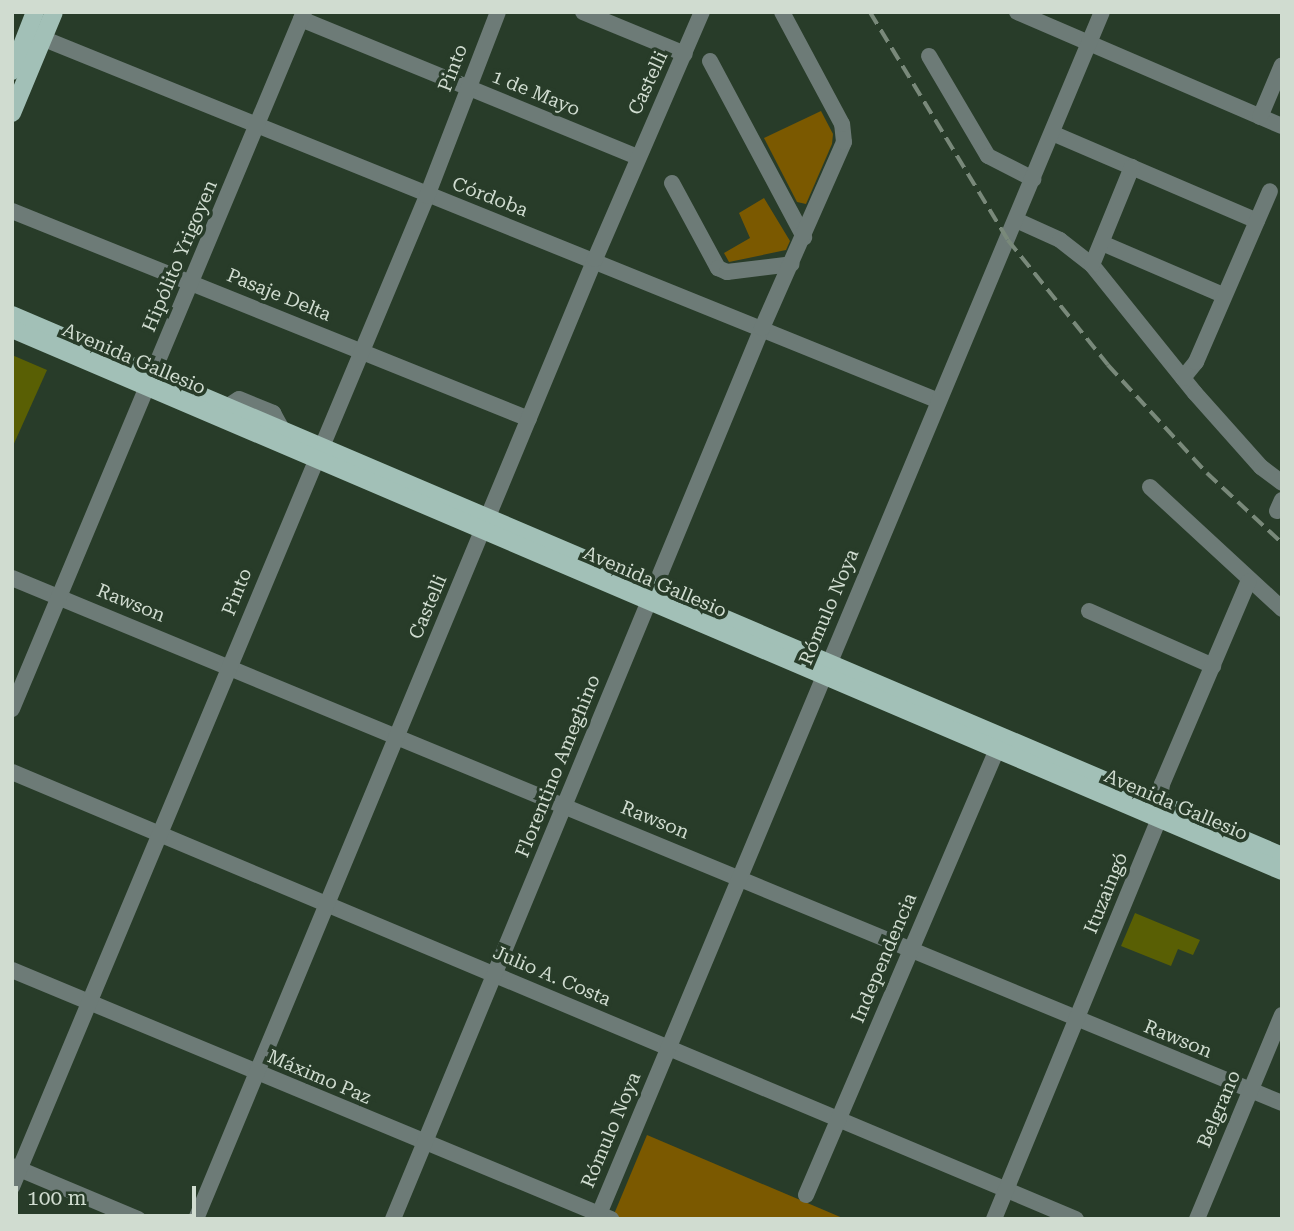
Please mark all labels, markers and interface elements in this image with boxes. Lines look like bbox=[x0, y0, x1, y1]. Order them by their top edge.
street label: Pinto bbox=[434, 41, 472, 95]
street label: Castelli bbox=[623, 47, 673, 119]
street label: 1 de Mayo bbox=[489, 65, 583, 121]
street label: Córdoba bbox=[449, 172, 531, 222]
street label: Hipólito Yrigoyen bbox=[138, 177, 222, 335]
street label: Pasaje Delta bbox=[224, 264, 334, 326]
street label: Avenida Gallesio bbox=[59, 318, 209, 400]
street label: Avenida Gallesio bbox=[580, 541, 730, 623]
street label: Rómulo Noya bbox=[794, 546, 864, 668]
street label: Pinto bbox=[217, 565, 257, 619]
street label: Castelli bbox=[404, 571, 452, 643]
street label: Rawson bbox=[94, 579, 168, 627]
street label: Florentino Ameghino bbox=[511, 671, 605, 861]
street label: Avenida Gallesio bbox=[1101, 764, 1251, 846]
street label: Rawson bbox=[618, 796, 692, 844]
street label: Ituzaingó bbox=[1079, 849, 1133, 937]
street label: Independencia bbox=[846, 890, 922, 1026]
street label: Julio A. Costa bbox=[490, 941, 614, 1011]
street label: Rawson bbox=[1141, 1015, 1215, 1063]
street label: Máximo Paz bbox=[264, 1045, 374, 1109]
street label: Belgrano bbox=[1193, 1067, 1245, 1151]
street label: Rómulo Noya bbox=[576, 1069, 646, 1191]
scale bar bbox=[18, 1172, 200, 1216]
text: 100 m bbox=[27, 1186, 87, 1210]

